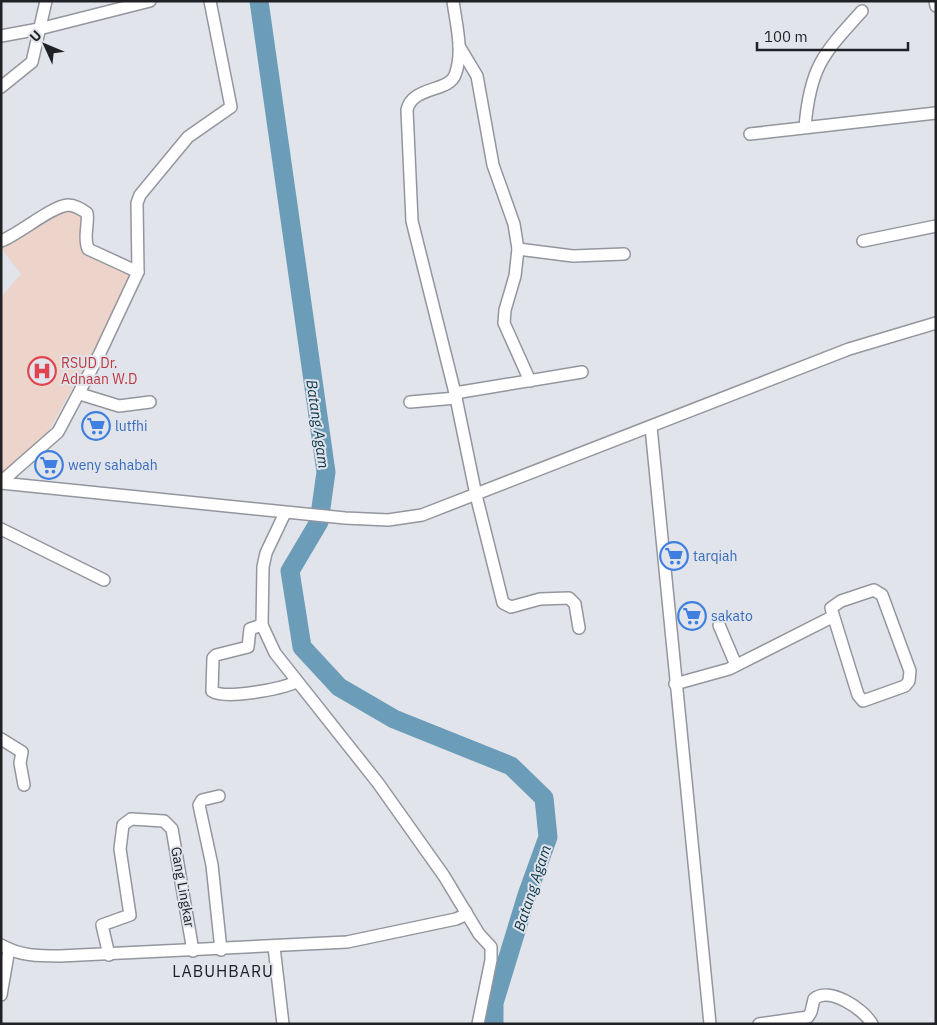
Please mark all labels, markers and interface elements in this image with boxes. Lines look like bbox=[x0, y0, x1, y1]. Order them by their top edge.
north arrow bbox=[20, 20, 70, 70]
scale bar bbox=[757, 20, 908, 52]
text: U bbox=[26, 26, 45, 46]
text: 100 m bbox=[764, 27, 808, 46]
place label: RSUD Dr. Adnaan W.D bbox=[61, 354, 138, 388]
hospital icon: RSUD Dr. Adnaan W.D bbox=[27, 356, 57, 386]
water label: Batang Agam bbox=[302, 378, 334, 470]
supermarket icon: lutfhi bbox=[81, 411, 111, 441]
place label: lutfhi bbox=[115, 417, 148, 435]
supermarket icon: weny sahabah bbox=[34, 450, 64, 480]
place label: weny sahabah bbox=[68, 456, 158, 474]
supermarket icon: tarqiah bbox=[659, 541, 689, 571]
place label: tarqiah bbox=[693, 547, 738, 565]
supermarket icon: sakato bbox=[677, 601, 707, 631]
place label: sakato bbox=[711, 607, 753, 625]
water label: Batang Agam bbox=[509, 842, 555, 934]
street label: Gang Lingkar bbox=[167, 845, 199, 929]
district label: LABUHBARU bbox=[172, 961, 274, 981]

